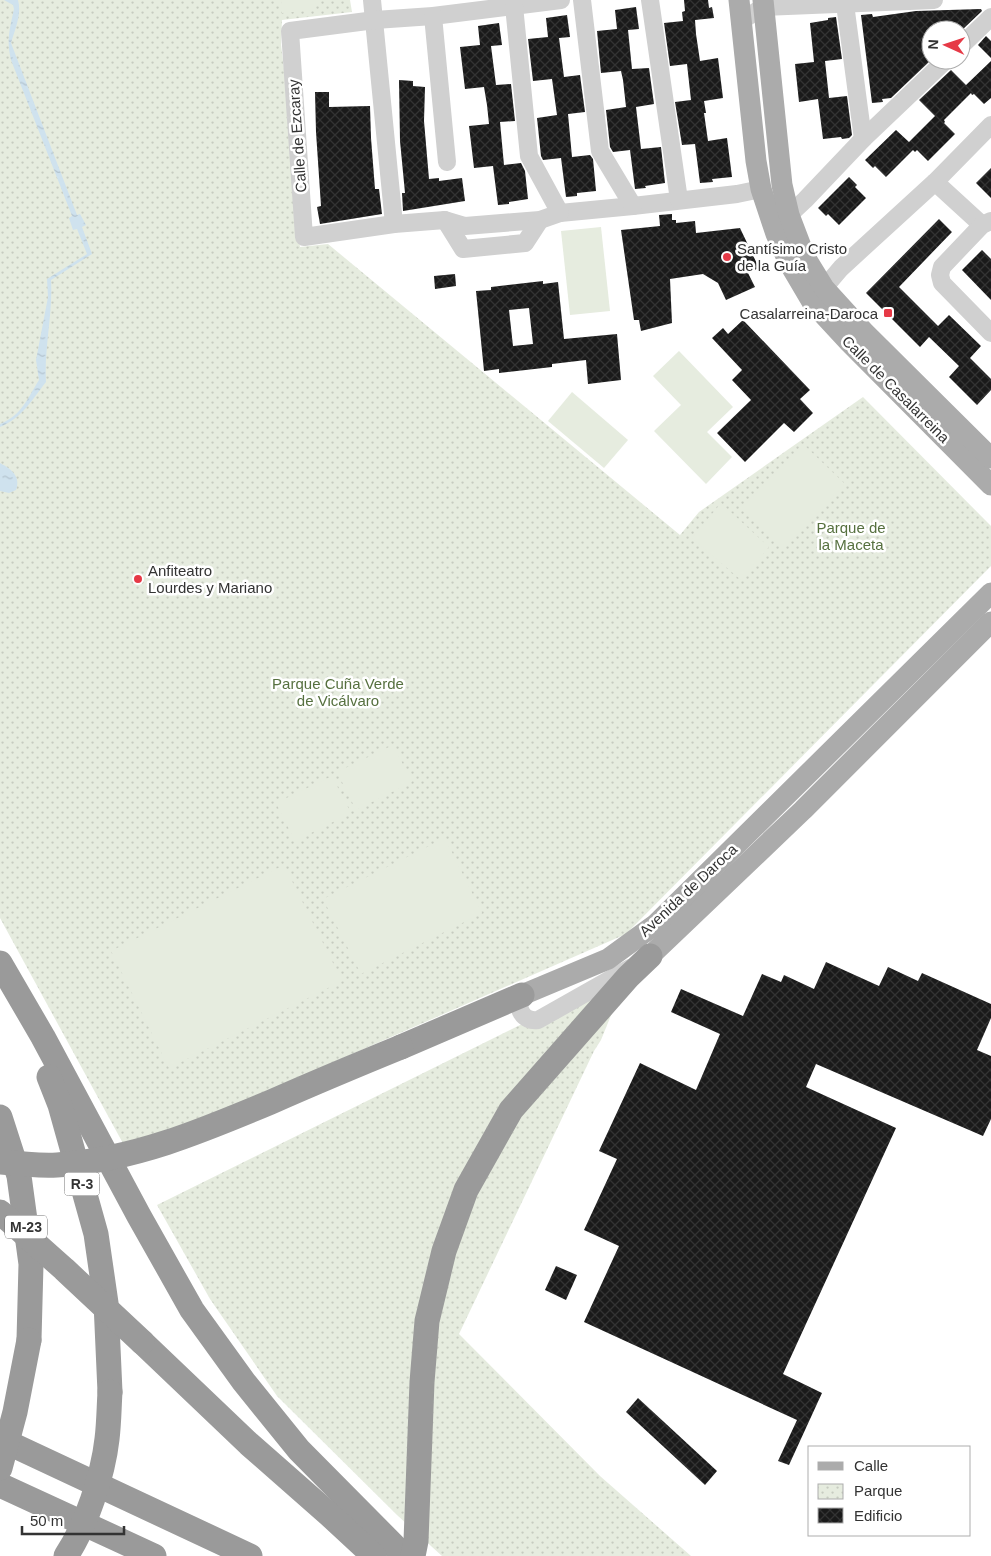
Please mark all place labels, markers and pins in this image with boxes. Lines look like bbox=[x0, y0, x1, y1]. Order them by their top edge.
place label: Santísimo Cristo de la Guía bbox=[737, 240, 847, 274]
marker: Santísimo Cristo de la Guía bbox=[721, 251, 733, 263]
place label: Casalarreina-Daroca bbox=[740, 305, 879, 322]
marker: Casalarreina-Daroca bbox=[882, 307, 894, 319]
place label: Anfiteatro Lourdes y Mariano bbox=[148, 562, 272, 596]
marker: Anfiteatro Lourdes y Mariano bbox=[132, 573, 144, 585]

